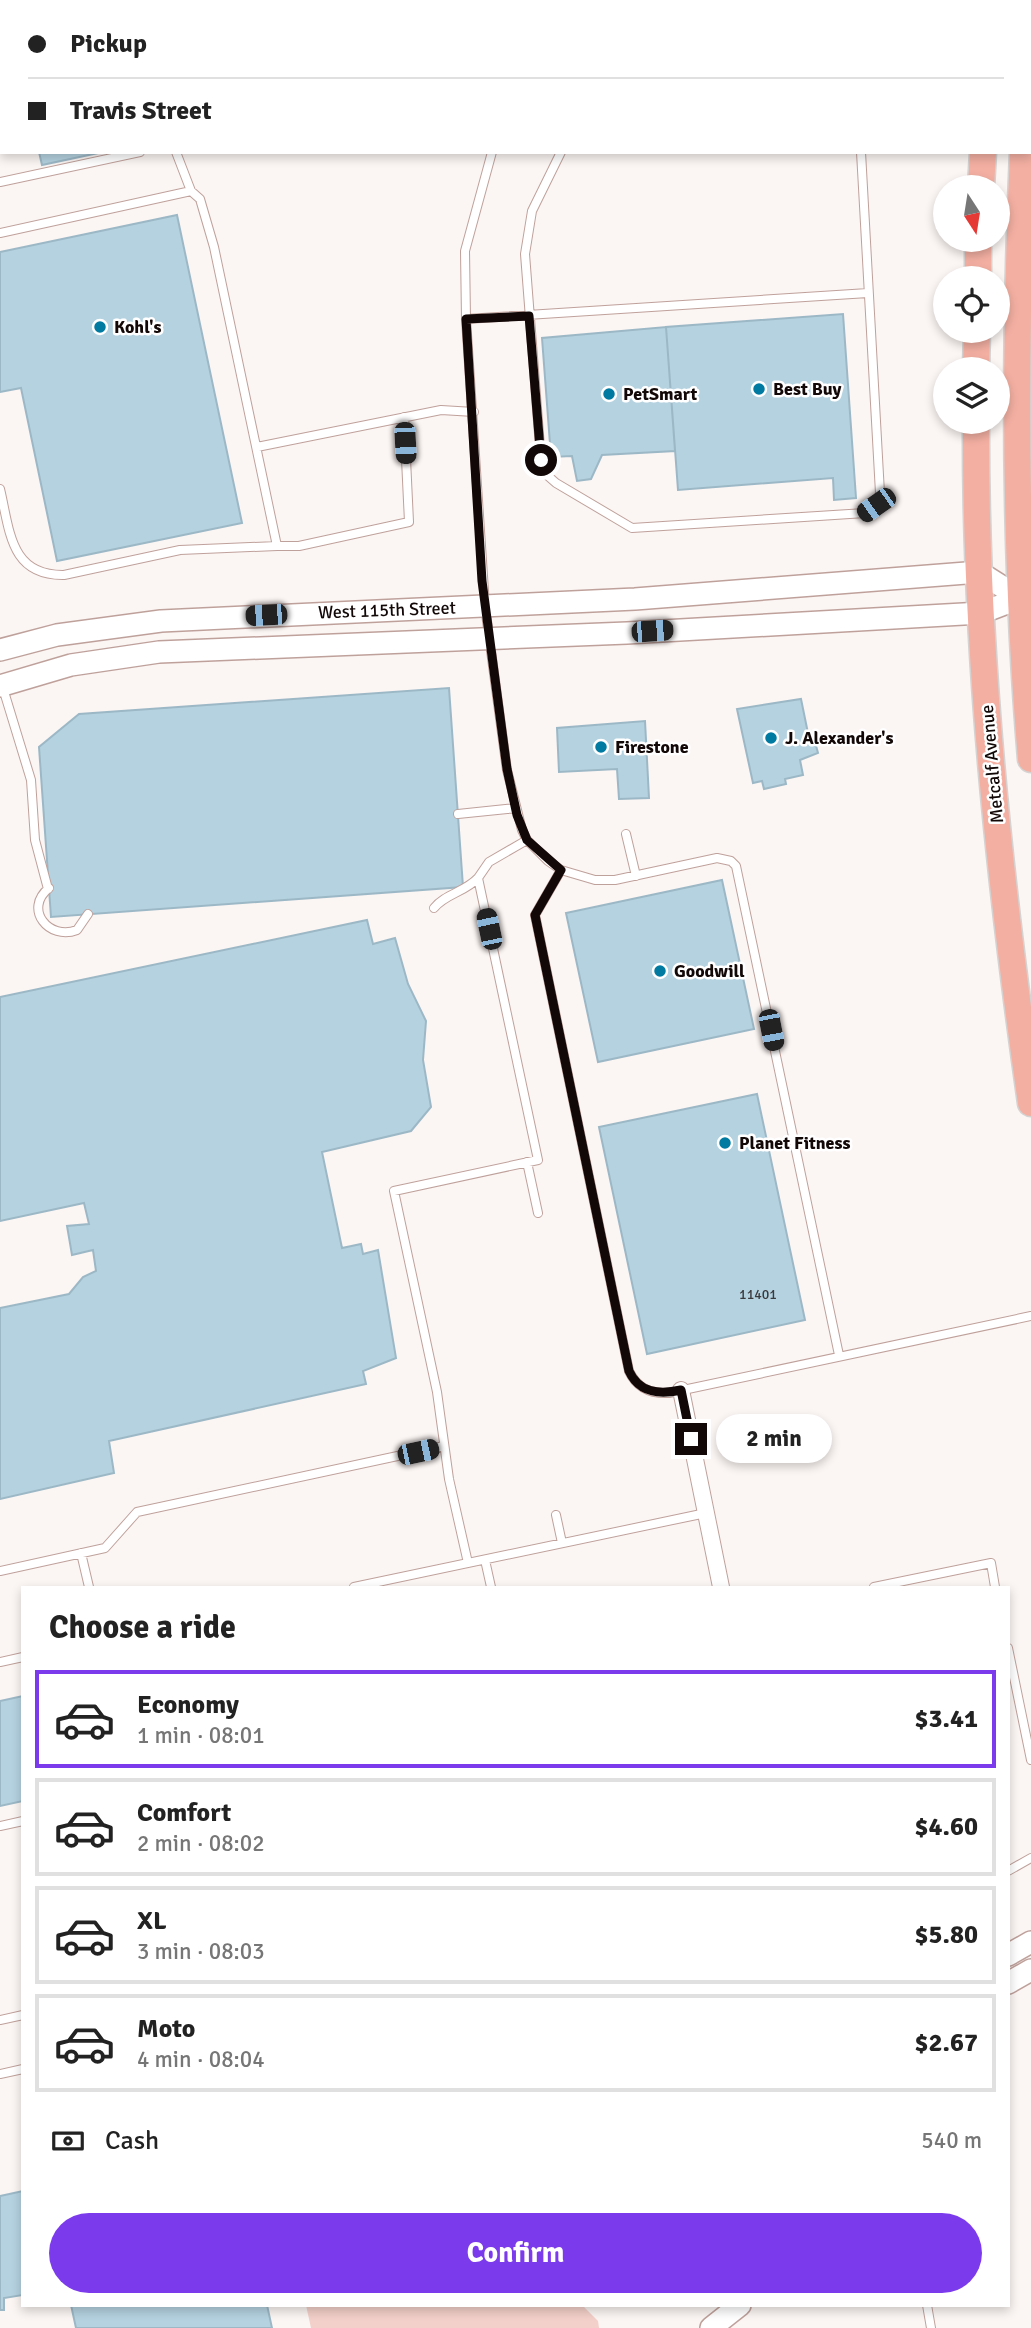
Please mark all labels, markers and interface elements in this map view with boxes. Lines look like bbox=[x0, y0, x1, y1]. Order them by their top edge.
text: Pickup bbox=[70, 28, 147, 60]
text: Travis Street bbox=[70, 95, 212, 127]
north arrow bbox=[933, 175, 1010, 252]
map controls bbox=[933, 175, 1010, 434]
button: locate bbox=[933, 266, 1010, 343]
place label: Kohl's bbox=[114, 316, 161, 338]
marker: Kohl's bbox=[92, 319, 108, 335]
button: layers bbox=[933, 357, 1010, 434]
place label: Best Buy bbox=[773, 378, 842, 400]
marker: Best Buy bbox=[751, 381, 767, 397]
place label: PetSmart bbox=[623, 383, 698, 405]
marker: PetSmart bbox=[601, 386, 617, 402]
car bbox=[394, 421, 417, 465]
route start bbox=[525, 444, 557, 476]
car bbox=[853, 484, 900, 526]
street label: West 115th Street bbox=[318, 597, 456, 623]
car bbox=[245, 603, 288, 627]
car bbox=[631, 619, 674, 643]
street label: Metcalf Avenue bbox=[976, 704, 1008, 824]
place label: J. Alexander's bbox=[785, 727, 893, 749]
marker: J. Alexander's bbox=[763, 730, 779, 746]
place label: Firestone bbox=[615, 736, 689, 758]
marker: Firestone bbox=[593, 739, 609, 755]
car bbox=[475, 906, 504, 952]
place label: Goodwill bbox=[674, 960, 745, 982]
marker: Goodwill bbox=[652, 963, 668, 979]
car bbox=[757, 1007, 786, 1053]
place label: Planet Fitness bbox=[739, 1132, 850, 1154]
marker: Planet Fitness bbox=[717, 1135, 733, 1151]
house number: 11401 bbox=[739, 1286, 777, 1303]
callout: 2 min bbox=[716, 1414, 831, 1464]
route end bbox=[675, 1423, 707, 1455]
text: 2 min bbox=[746, 1424, 802, 1453]
car bbox=[396, 1437, 441, 1467]
text: Choose a ride bbox=[49, 1608, 236, 1647]
icon: car bbox=[53, 1688, 116, 1751]
text: Economy bbox=[137, 1689, 239, 1721]
text: $3.41 bbox=[914, 1703, 978, 1735]
text: 1 min · 08:01 bbox=[137, 1721, 265, 1750]
icon: car bbox=[53, 1796, 116, 1859]
text: Comfort bbox=[137, 1797, 231, 1829]
text: $4.60 bbox=[914, 1811, 978, 1843]
text: 2 min · 08:02 bbox=[137, 1829, 265, 1858]
icon: car bbox=[53, 1904, 116, 1967]
text: XL bbox=[137, 1905, 167, 1937]
text: $5.80 bbox=[914, 1919, 978, 1951]
text: 3 min · 08:03 bbox=[137, 1937, 265, 1966]
icon: car bbox=[53, 2012, 116, 2075]
text: Moto bbox=[137, 2013, 195, 2045]
text: $2.67 bbox=[914, 2027, 978, 2059]
text: 4 min · 08:04 bbox=[137, 2045, 265, 2074]
icon: cash bbox=[49, 2122, 87, 2160]
text: Cash bbox=[105, 2125, 159, 2157]
text: 540 m bbox=[921, 2126, 982, 2155]
button: Confirm bbox=[49, 2213, 982, 2293]

